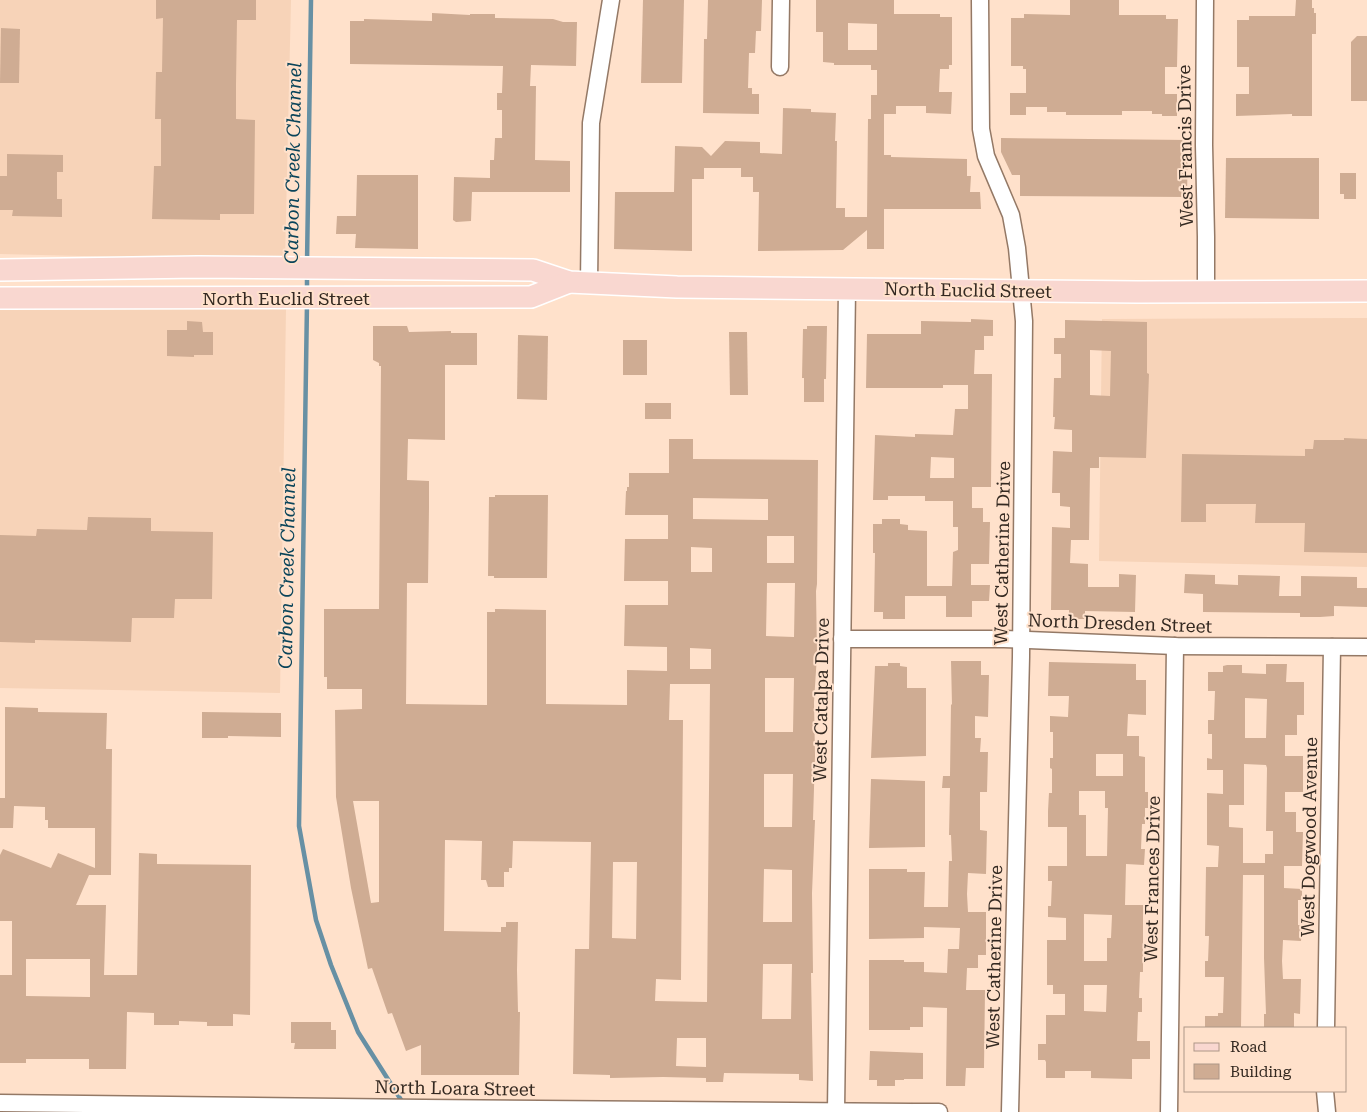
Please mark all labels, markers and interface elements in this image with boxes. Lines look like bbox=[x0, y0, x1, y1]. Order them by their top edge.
water label: Carbon Creek Channel bbox=[280, 62, 306, 264]
street label: West Francis Drive bbox=[1173, 65, 1197, 227]
street label: North Euclid Street bbox=[884, 278, 1052, 302]
street label: North Euclid Street bbox=[202, 288, 370, 309]
street label: West Catherine Drive bbox=[990, 461, 1014, 645]
water label: Carbon Creek Channel bbox=[274, 467, 300, 669]
street label: North Dresden Street bbox=[1027, 609, 1213, 637]
street label: West Catalpa Drive bbox=[809, 617, 833, 782]
street label: West Dogwood Avenue bbox=[1297, 737, 1321, 937]
street label: West Frances Drive bbox=[1140, 795, 1164, 962]
street label: West Catherine Drive bbox=[982, 865, 1006, 1049]
legend bbox=[1184, 1027, 1347, 1092]
text: Road bbox=[1230, 1038, 1267, 1056]
text: Building bbox=[1230, 1063, 1292, 1081]
street label: North Loara Street bbox=[374, 1076, 536, 1100]

